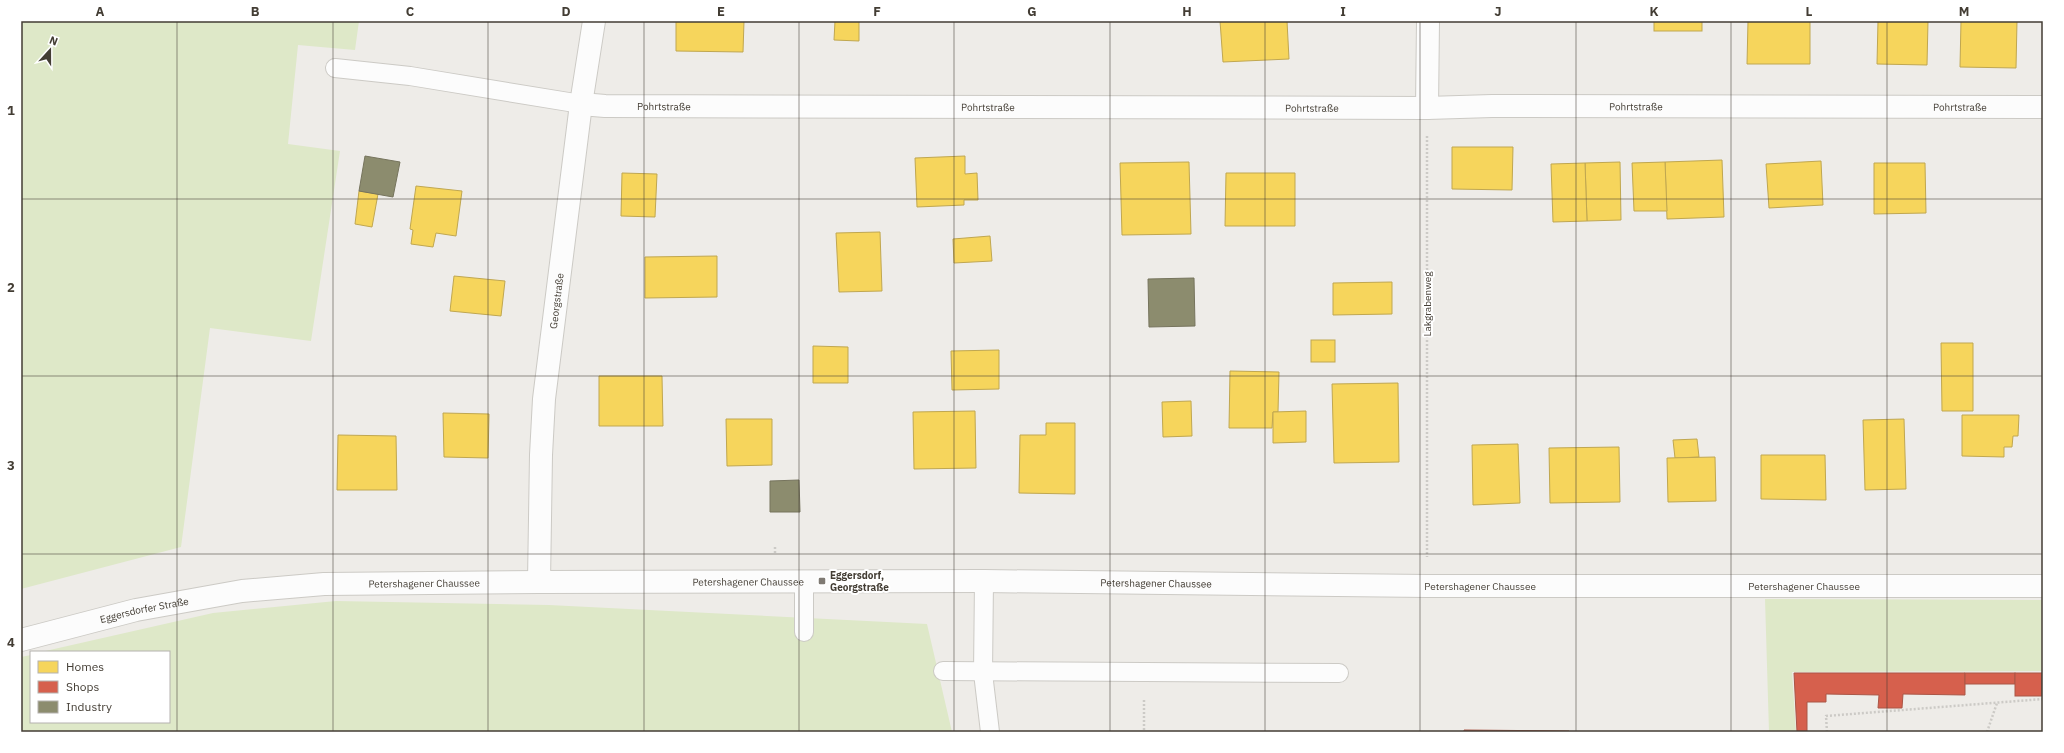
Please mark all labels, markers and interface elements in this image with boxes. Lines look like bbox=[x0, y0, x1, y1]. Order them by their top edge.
text: A bbox=[96, 3, 105, 20]
text: B bbox=[251, 3, 260, 20]
text: C bbox=[406, 3, 415, 20]
text: D bbox=[561, 3, 571, 20]
text: E bbox=[717, 3, 725, 20]
text: F bbox=[873, 3, 881, 20]
text: G bbox=[1027, 3, 1037, 20]
text: H bbox=[1182, 3, 1192, 20]
text: I bbox=[1340, 3, 1346, 20]
text: J bbox=[1494, 3, 1502, 20]
text: K bbox=[1649, 3, 1659, 20]
text: L bbox=[1806, 3, 1813, 20]
text: M bbox=[1959, 3, 1969, 20]
north arrow bbox=[30, 30, 70, 70]
text: N bbox=[47, 33, 60, 49]
street label: Pohrtstraße bbox=[637, 100, 691, 113]
street label: Pohrtstraße bbox=[1609, 100, 1663, 113]
street label: Pohrtstraße bbox=[961, 101, 1015, 114]
street label: Pohrtstraße bbox=[1933, 101, 1987, 114]
text: 1 bbox=[7, 102, 15, 119]
street label: Pohrtstraße bbox=[1285, 102, 1339, 115]
street label: Lakgrabenweg bbox=[1421, 271, 1434, 337]
street label: Georgstraße bbox=[547, 272, 567, 330]
text: 2 bbox=[7, 279, 15, 296]
text: 3 bbox=[7, 457, 15, 474]
place label: Eggersdorf, Georgstraße bbox=[830, 569, 889, 594]
street label: Petershagener Chaussee bbox=[692, 575, 804, 589]
marker: Eggersdorf, Georgstraße bbox=[817, 576, 827, 586]
street label: Petershagener Chaussee bbox=[1100, 576, 1212, 591]
street label: Petershagener Chaussee bbox=[368, 577, 480, 591]
street label: Petershagener Chaussee bbox=[1424, 580, 1536, 593]
street label: Petershagener Chaussee bbox=[1748, 580, 1860, 593]
street label: Eggersdorfer Straße bbox=[99, 595, 190, 626]
text: 4 bbox=[7, 634, 15, 651]
legend bbox=[30, 651, 170, 723]
text: Homes bbox=[66, 659, 104, 674]
text: Shops bbox=[66, 679, 99, 694]
text: Industry bbox=[66, 699, 112, 714]

